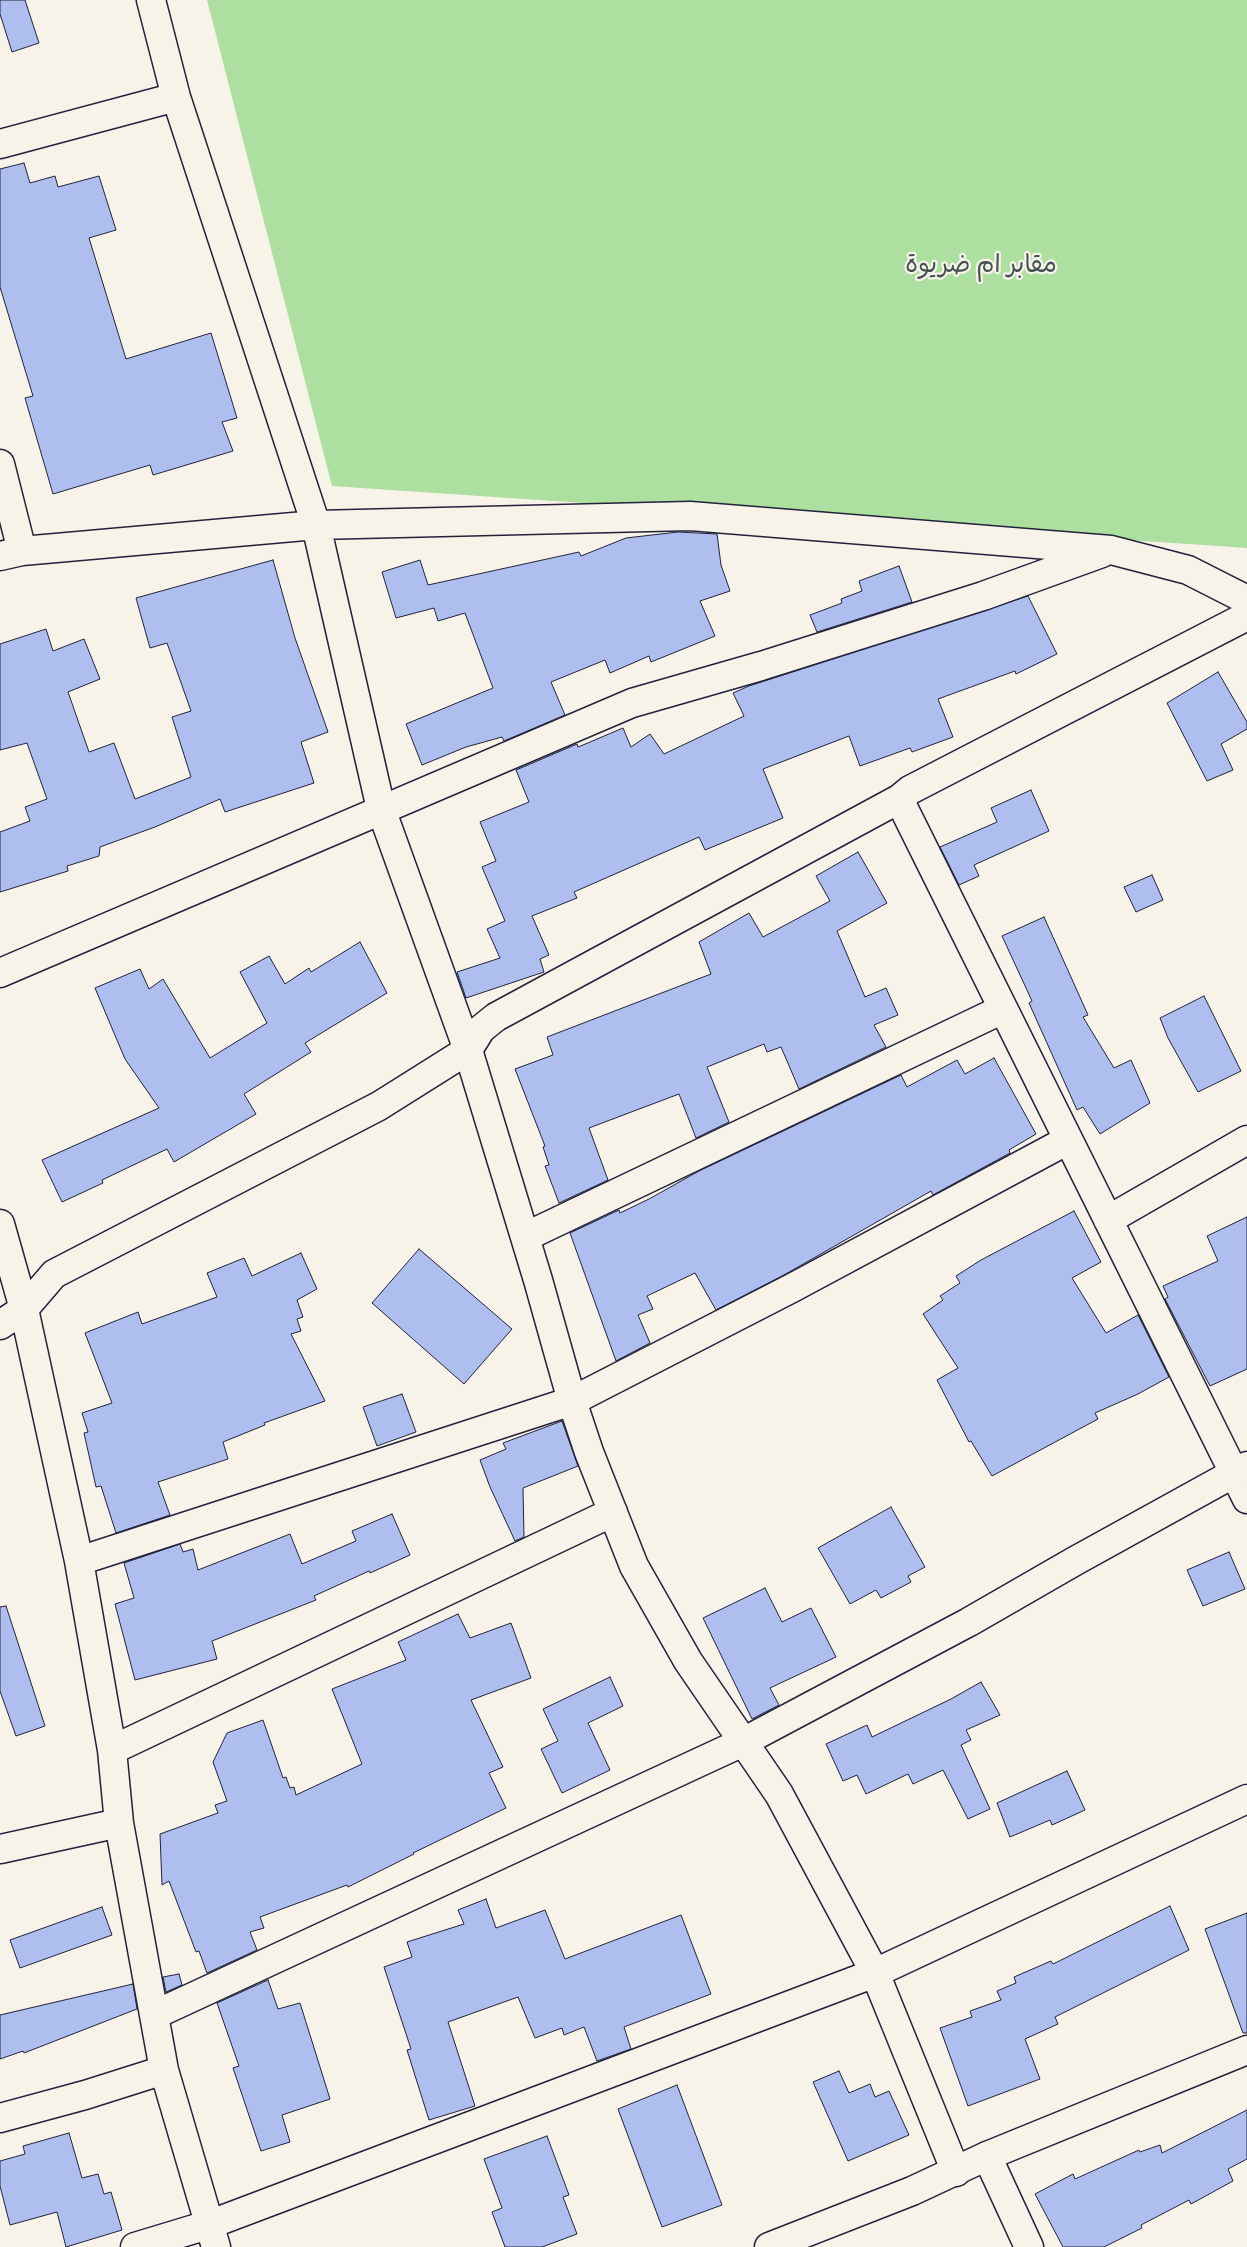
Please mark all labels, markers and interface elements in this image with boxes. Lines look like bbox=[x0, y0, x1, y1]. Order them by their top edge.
park label: مقابر ام ضريوة bbox=[905, 250, 1057, 280]

